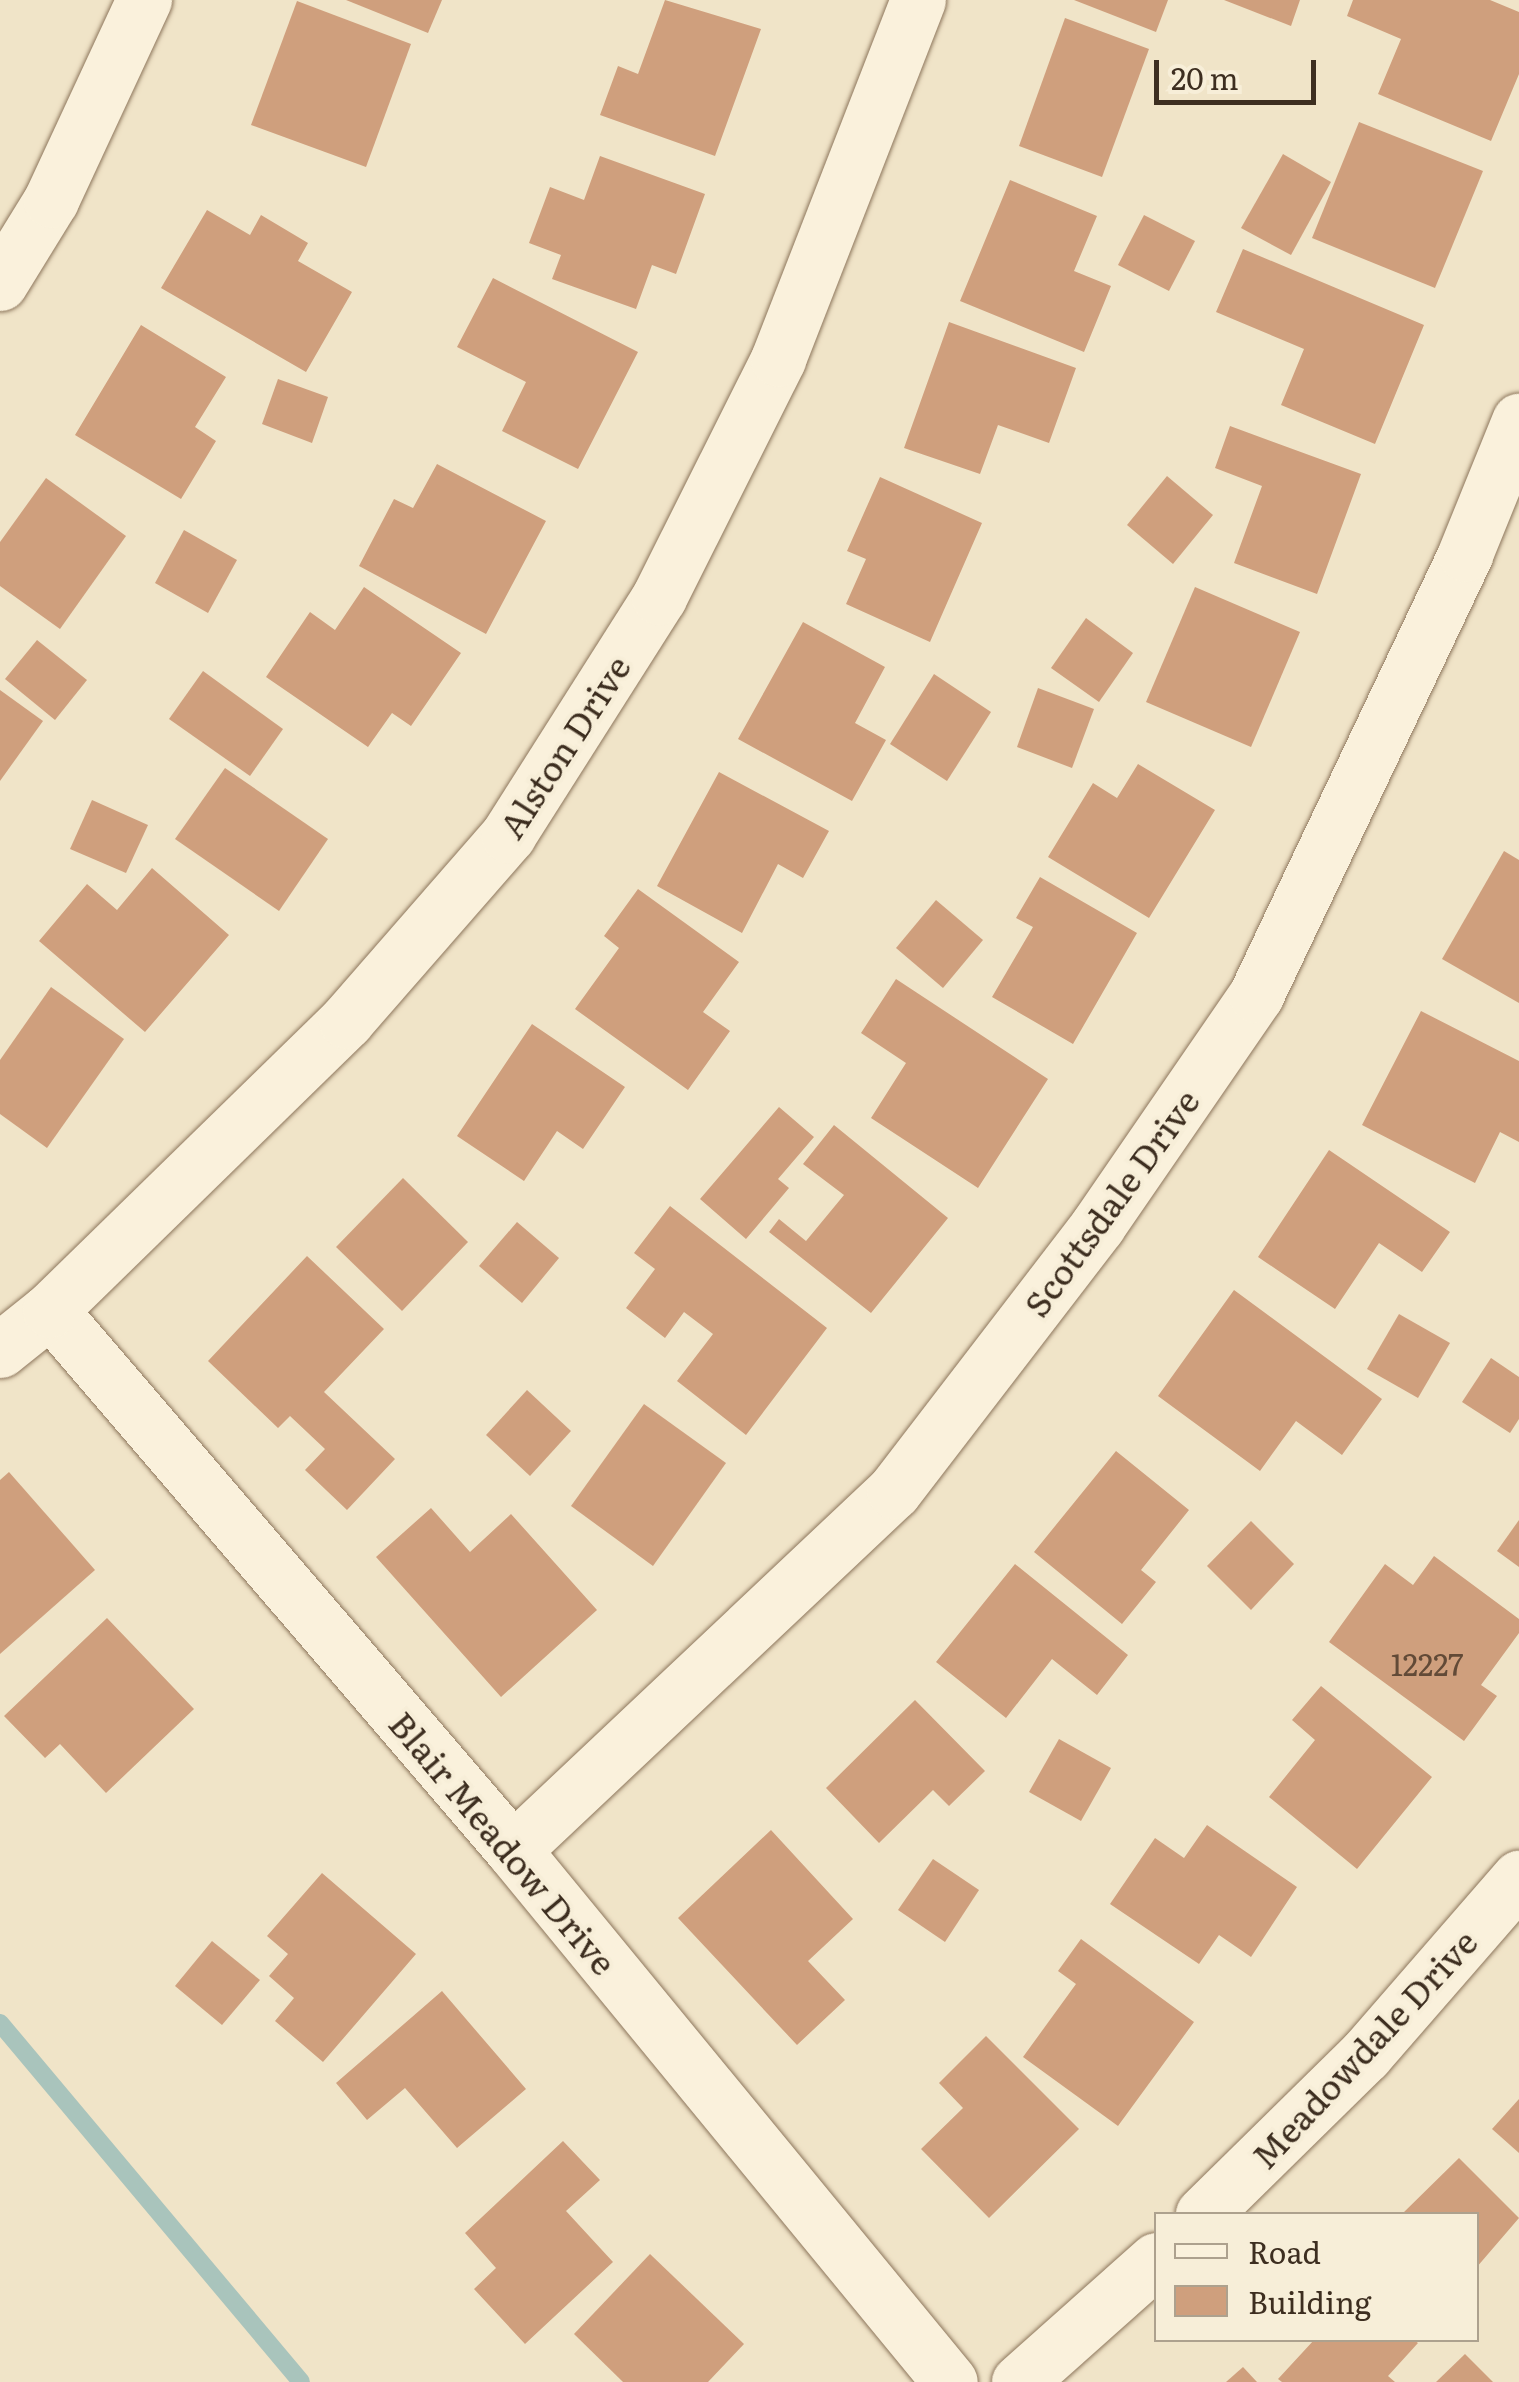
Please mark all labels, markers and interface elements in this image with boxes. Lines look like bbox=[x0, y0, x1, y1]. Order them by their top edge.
scale bar bbox=[1159, 40, 1322, 102]
text: 20 m bbox=[1171, 55, 1239, 99]
street label: Alston Drive bbox=[488, 647, 638, 845]
street label: Scottsdale Drive bbox=[1014, 1080, 1206, 1324]
house number: 12227 bbox=[1391, 1645, 1463, 1681]
street label: Blair Meadow Drive bbox=[382, 1702, 626, 1982]
street label: Meadowdale Drive bbox=[1242, 1920, 1484, 2176]
legend bbox=[1154, 2212, 1479, 2342]
text: Road bbox=[1248, 2229, 1321, 2273]
text: Building bbox=[1248, 2279, 1372, 2323]

